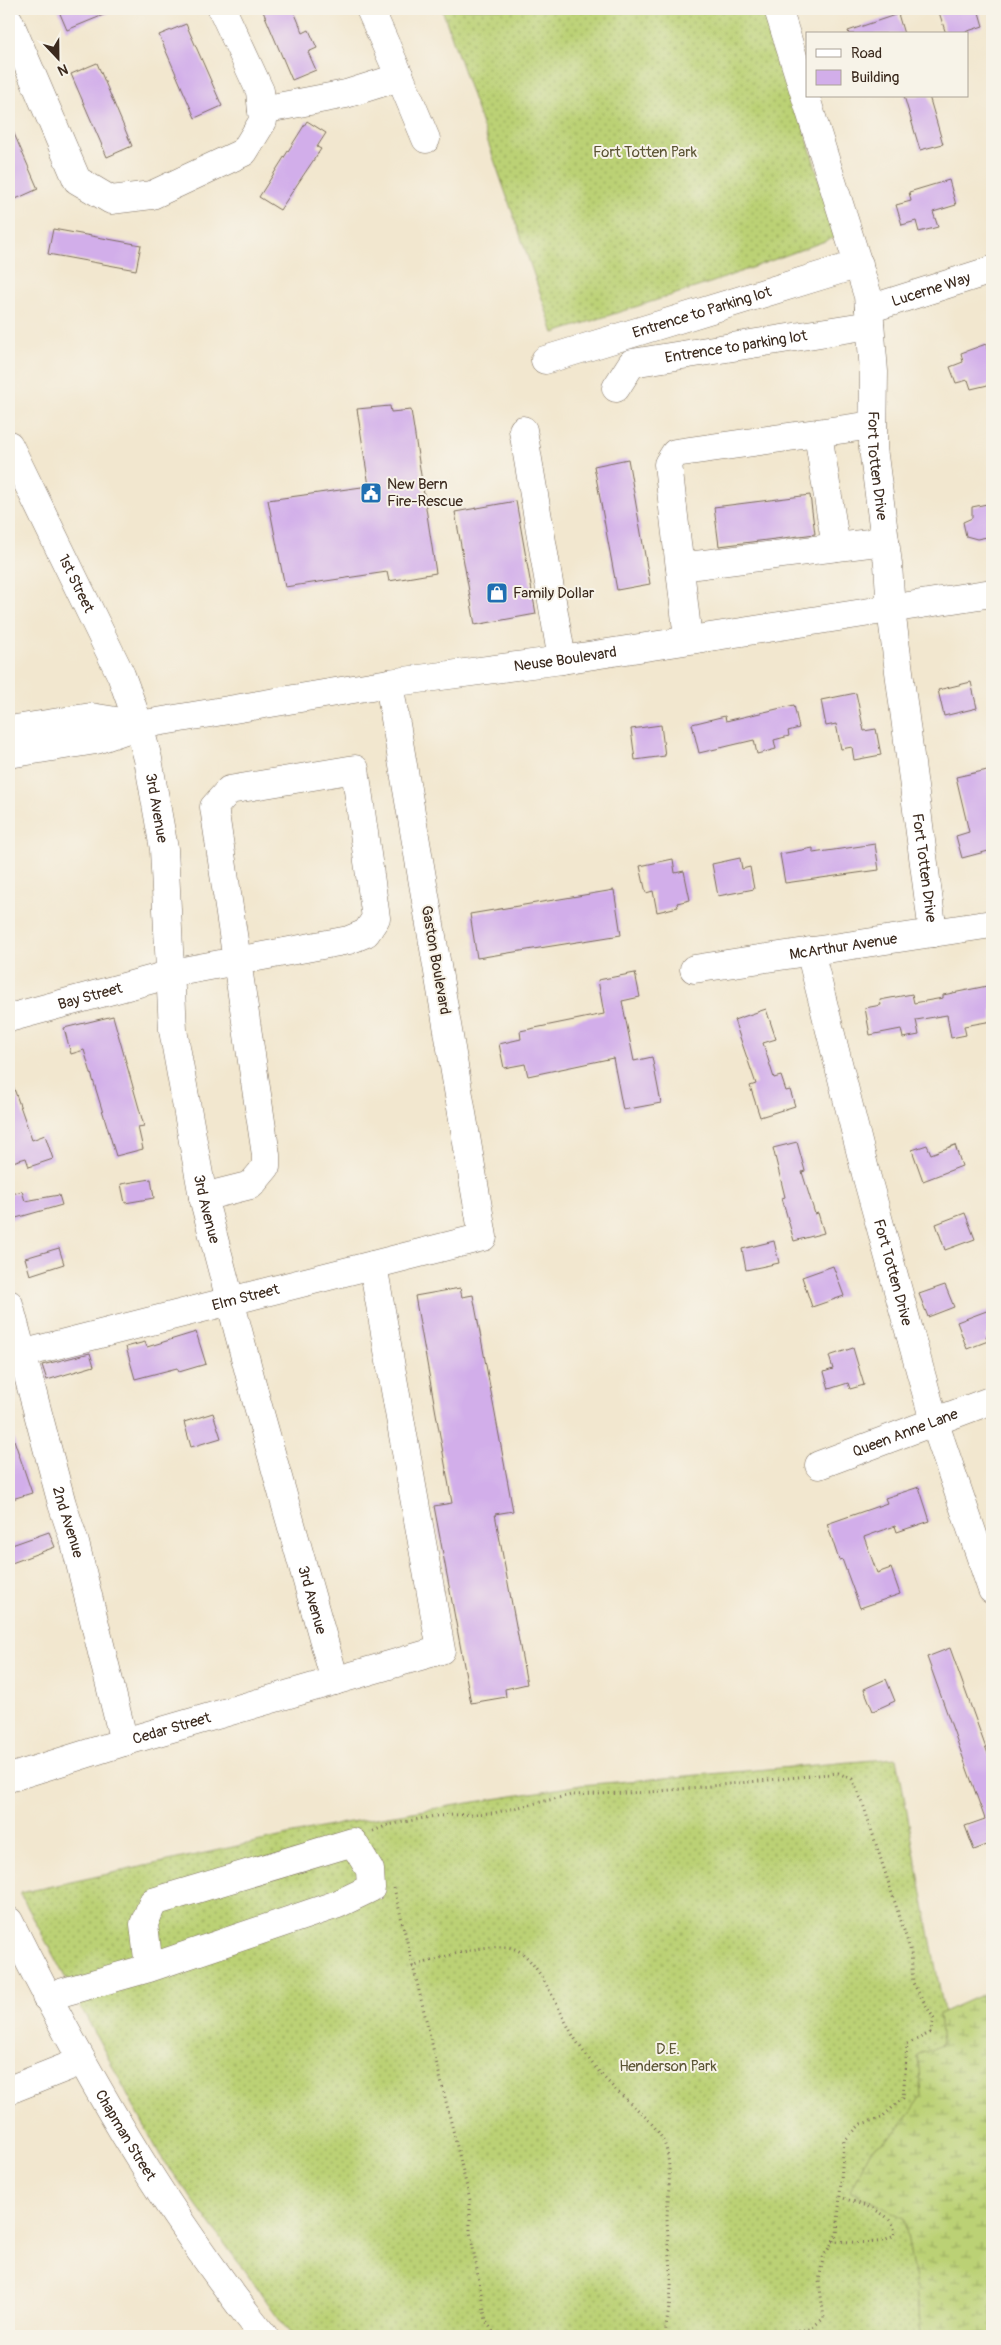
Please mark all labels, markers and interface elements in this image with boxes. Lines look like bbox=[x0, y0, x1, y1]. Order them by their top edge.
north arrow bbox=[32, 32, 82, 82]
legend bbox=[806, 32, 968, 98]
text: Road bbox=[851, 44, 882, 63]
text: N bbox=[55, 60, 70, 79]
text: Building bbox=[851, 68, 899, 87]
park label: Fort Totten Park bbox=[593, 143, 698, 162]
street label: Lucerne Way bbox=[889, 268, 974, 311]
street label: Entrence to Parking lot bbox=[630, 282, 775, 343]
street label: Entrence to parking lot bbox=[664, 326, 810, 368]
street label: Fort Totten Drive bbox=[863, 411, 891, 522]
place label: New Bern Fire-Rescue bbox=[387, 475, 463, 511]
public building icon: New Bern Fire-Rescue bbox=[359, 481, 383, 505]
street label: 1st Street bbox=[54, 551, 99, 617]
shop icon: Family Dollar bbox=[485, 581, 509, 605]
place label: Family Dollar bbox=[513, 584, 595, 603]
street label: Neuse Boulevard bbox=[513, 643, 618, 676]
street label: 3rd Avenue bbox=[141, 772, 172, 845]
street label: Fort Totten Drive bbox=[908, 812, 941, 924]
street label: Gaston Boulevard bbox=[417, 904, 454, 1016]
street label: McArthur Avenue bbox=[788, 929, 899, 964]
street label: Bay Street bbox=[56, 979, 125, 1014]
street label: 3rd Avenue bbox=[189, 1173, 224, 1246]
street label: Fort Totten Drive bbox=[869, 1217, 916, 1329]
street label: Elm Street bbox=[210, 1280, 282, 1315]
street label: Queen Anne Lane bbox=[850, 1404, 961, 1462]
street label: 2nd Avenue bbox=[48, 1485, 87, 1560]
street label: 3rd Avenue bbox=[293, 1564, 331, 1637]
street label: Cedar Street bbox=[130, 1708, 214, 1749]
park label: D.E. Henderson Park bbox=[619, 2040, 717, 2076]
street label: Chapman Street bbox=[91, 2087, 160, 2185]

